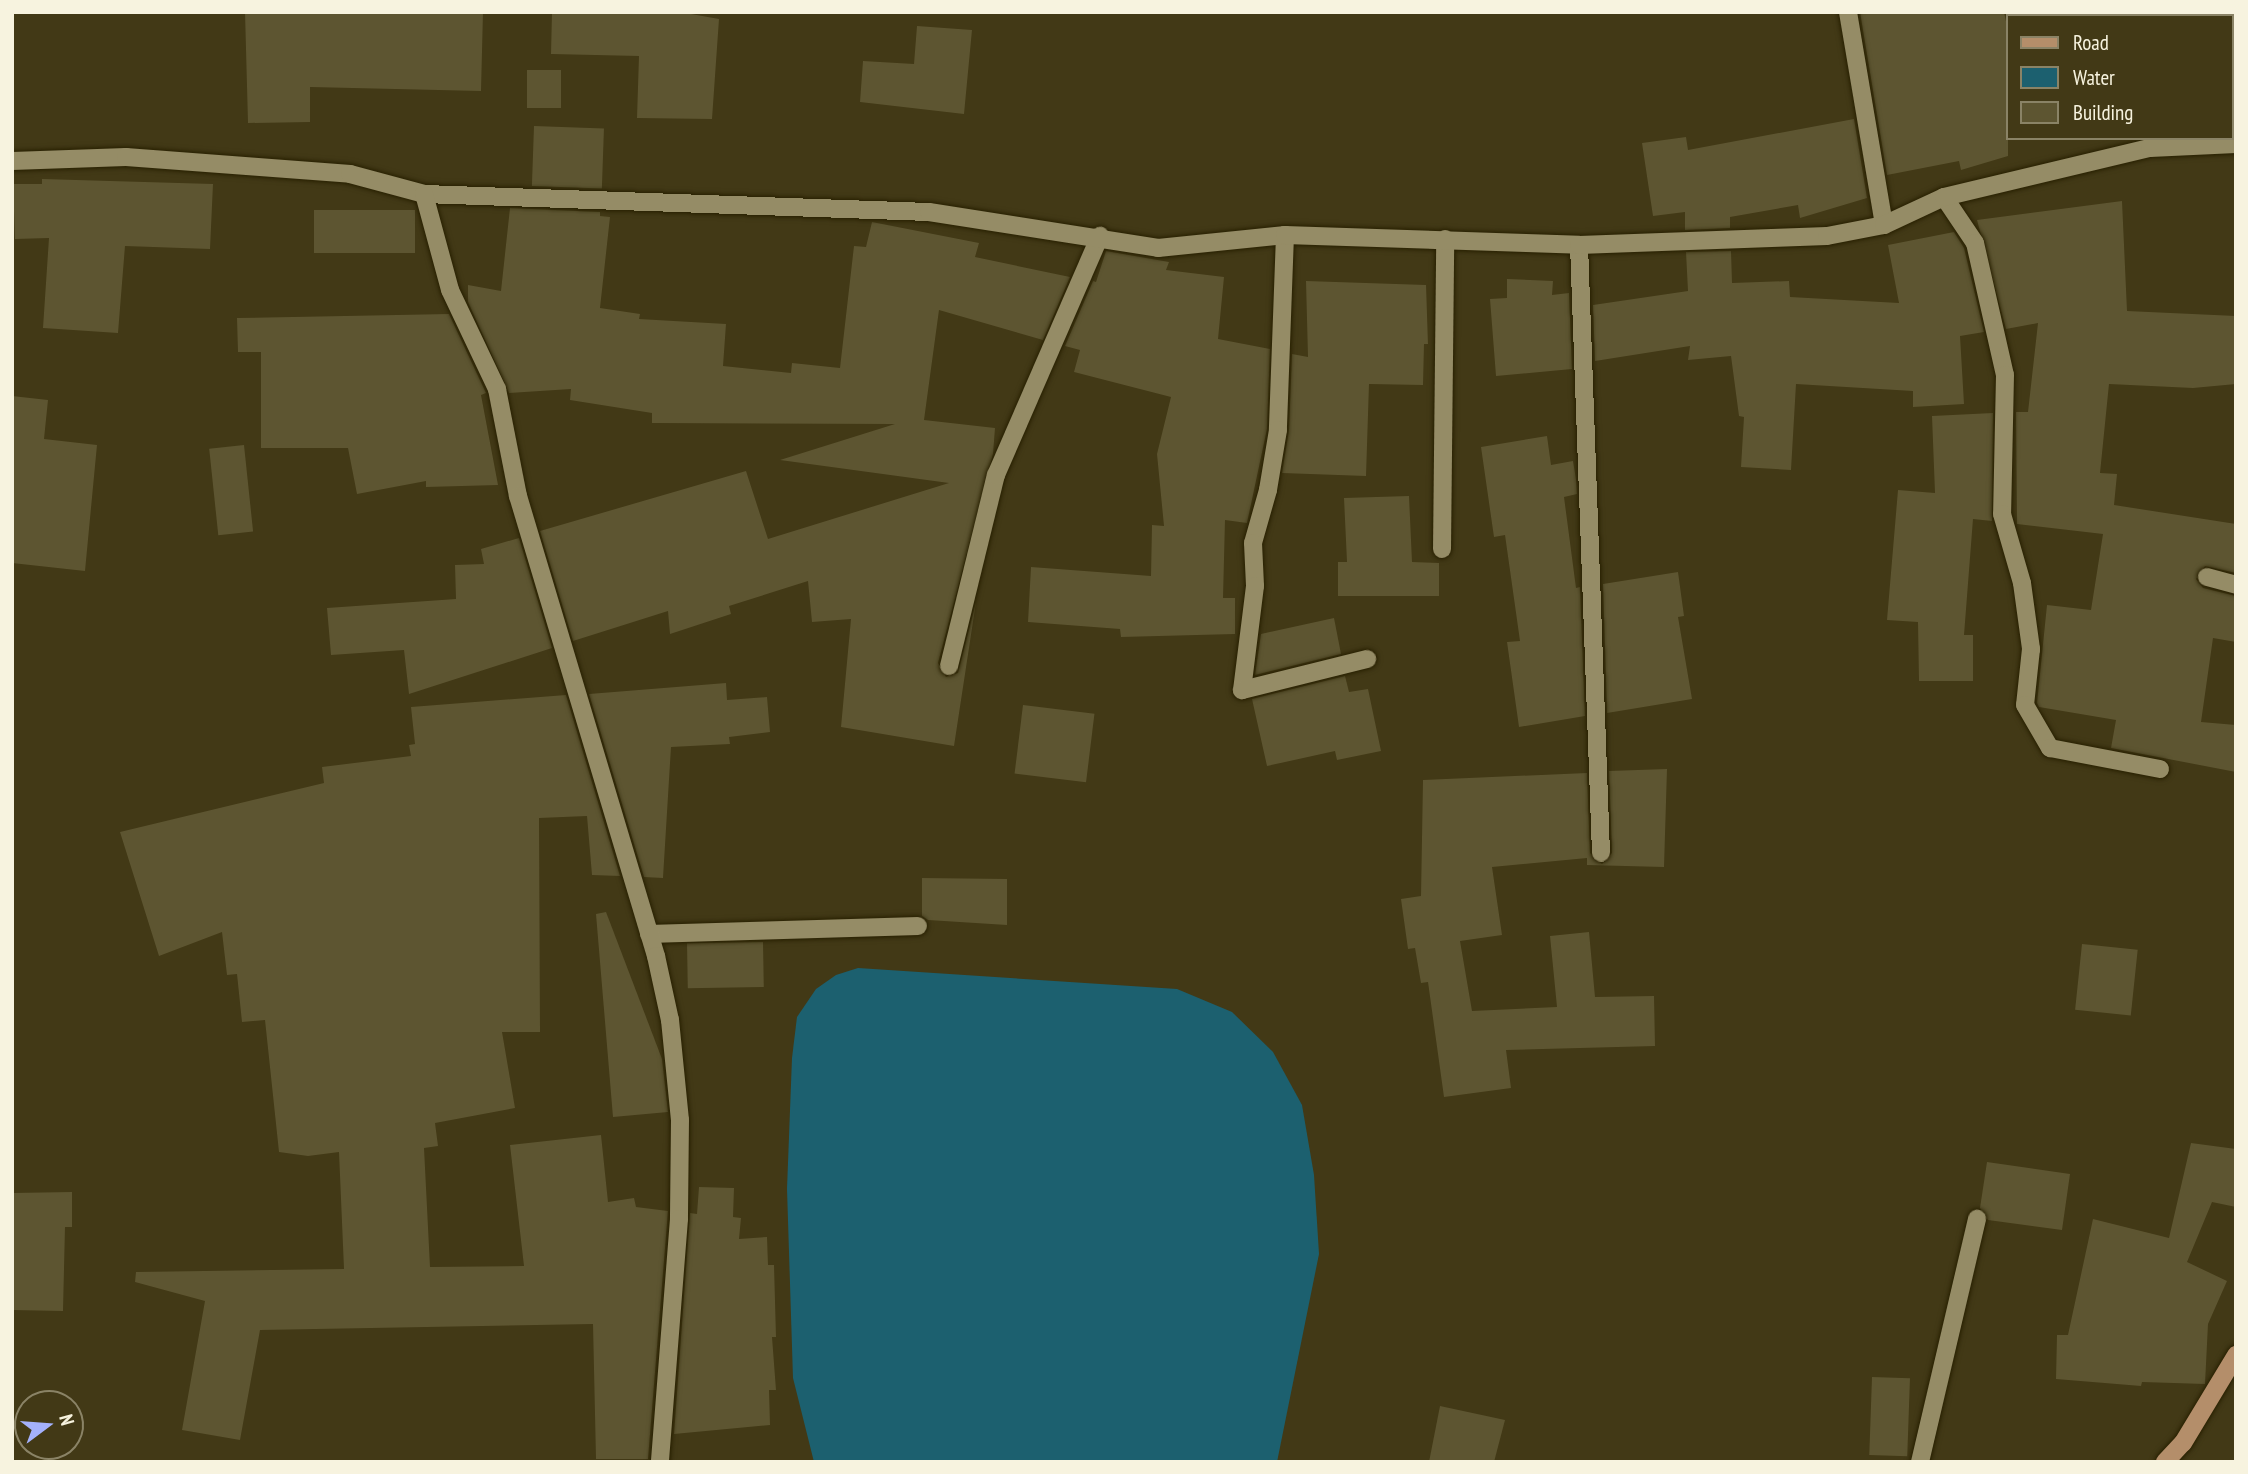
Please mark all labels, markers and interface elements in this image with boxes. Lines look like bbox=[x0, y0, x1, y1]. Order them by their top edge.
legend bbox=[2007, 14, 2234, 140]
text: Road bbox=[2073, 29, 2109, 56]
text: Water bbox=[2073, 64, 2115, 91]
text: Building bbox=[2073, 99, 2133, 126]
north arrow bbox=[14, 1390, 84, 1460]
text: N bbox=[54, 1412, 80, 1428]

